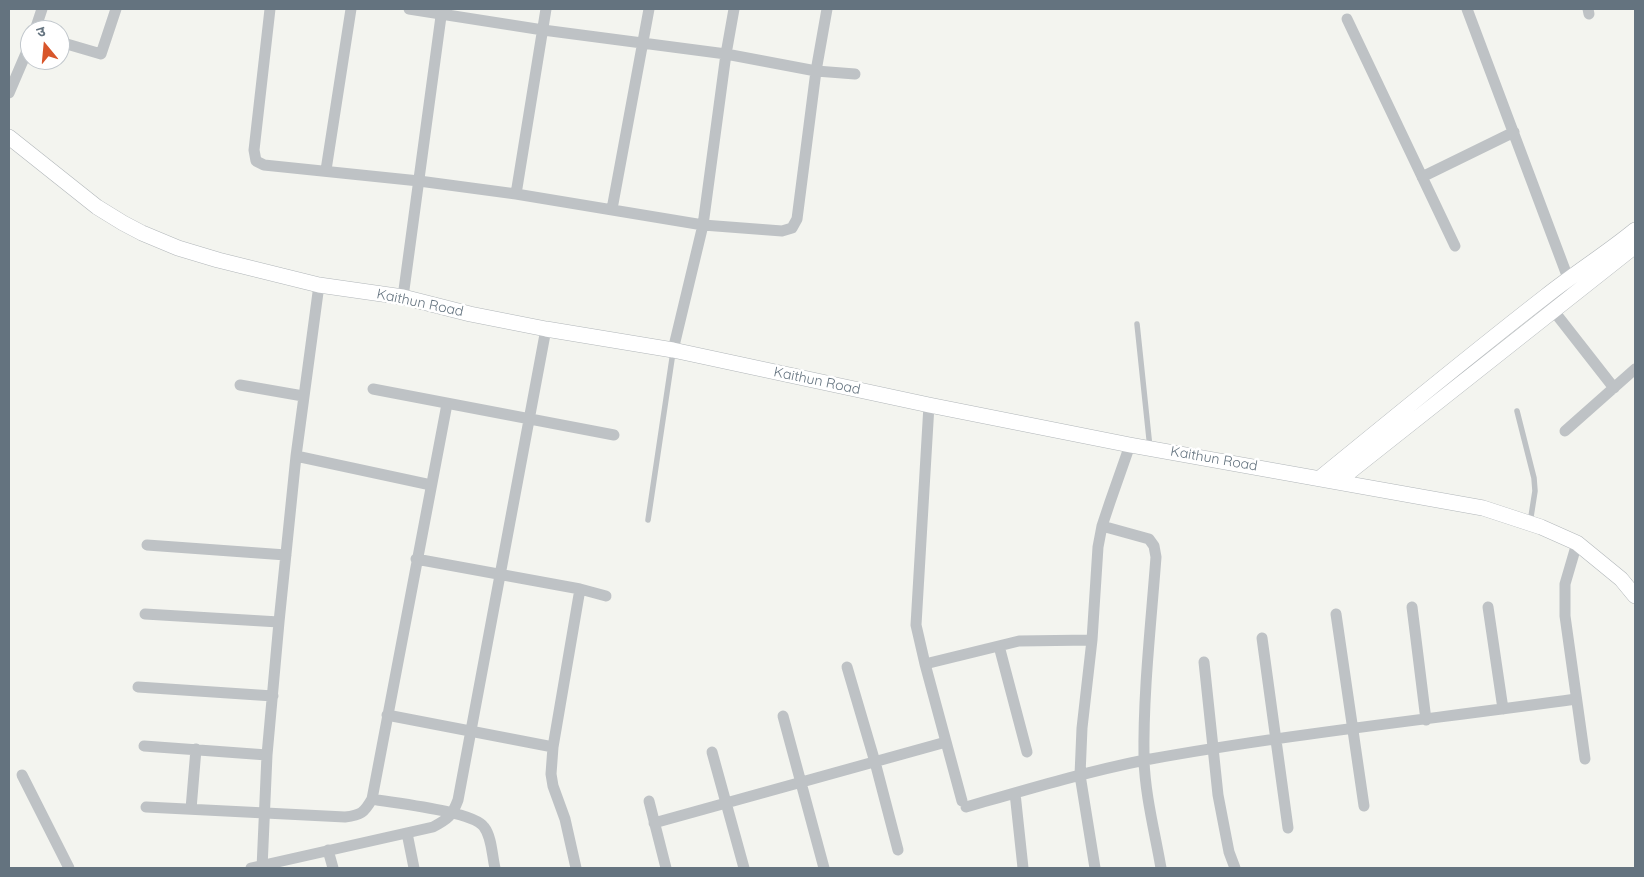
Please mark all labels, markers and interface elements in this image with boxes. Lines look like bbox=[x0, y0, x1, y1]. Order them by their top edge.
north arrow bbox=[20, 20, 70, 70]
text: उ bbox=[34, 22, 47, 41]
street label: Kaithun Road bbox=[375, 286, 465, 320]
street label: Kaithun Road bbox=[772, 364, 862, 398]
street label: Kaithun Road bbox=[1169, 443, 1259, 475]

